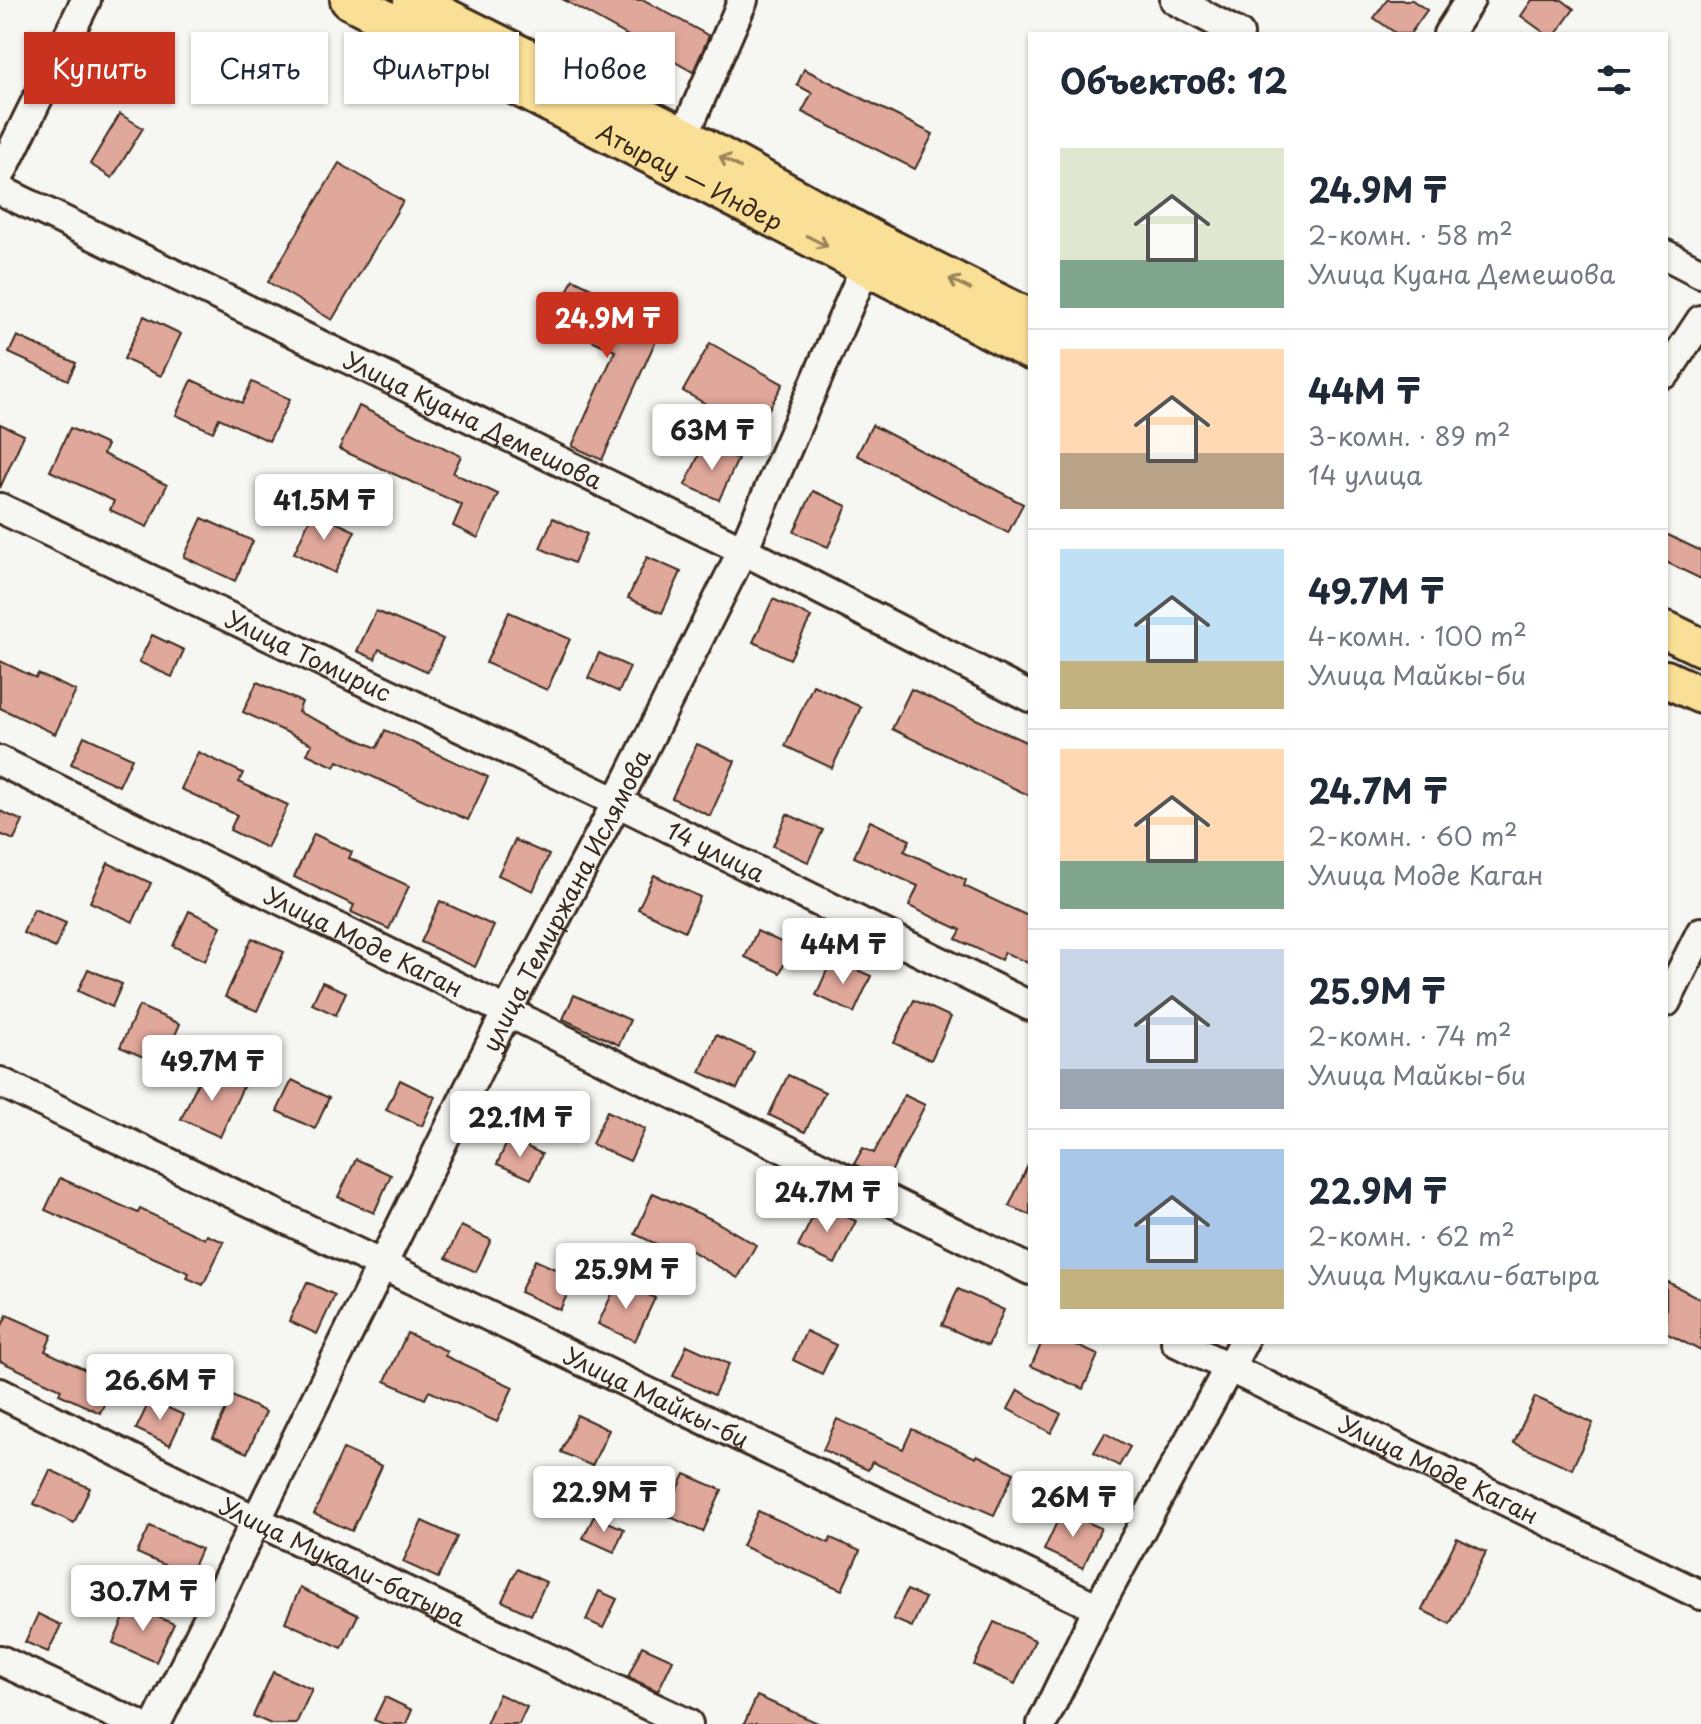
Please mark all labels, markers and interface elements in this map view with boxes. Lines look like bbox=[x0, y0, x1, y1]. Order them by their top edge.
chip: Купить bbox=[24, 32, 175, 104]
chip: Снять bbox=[191, 32, 328, 104]
chip: Фильтры bbox=[344, 32, 519, 104]
chip: Новое bbox=[535, 32, 675, 104]
text: Объектов: 12 bbox=[1060, 54, 1287, 106]
icon: filters bbox=[1592, 58, 1636, 102]
street label: Атырау — Индер bbox=[591, 113, 790, 239]
one-way arrow bbox=[719, 153, 743, 169]
text: 24.9M ₸ bbox=[1308, 163, 1446, 215]
icon: home bbox=[1124, 180, 1220, 276]
text: 2-комн. · 58 m² bbox=[1308, 215, 1513, 254]
one-way arrow bbox=[805, 233, 829, 249]
text: Улица Куана Демешова bbox=[1308, 254, 1615, 293]
one-way arrow bbox=[949, 275, 973, 291]
pin: 24.9M ₸ bbox=[533, 292, 681, 360]
text: 24.9M ₸ bbox=[554, 298, 660, 337]
street label: Улица Куана Демешова bbox=[338, 341, 609, 497]
text: 44M ₸ bbox=[1308, 364, 1420, 416]
icon: home bbox=[1124, 381, 1220, 477]
pin: 63M ₸ bbox=[656, 404, 768, 472]
text: 63M ₸ bbox=[670, 410, 754, 449]
text: 3-комн. · 89 m² bbox=[1308, 416, 1511, 455]
text: 14 улица bbox=[1308, 455, 1422, 494]
pin: 41.5M ₸ bbox=[250, 474, 398, 542]
text: 41.5M ₸ bbox=[273, 480, 375, 519]
text: 49.7M ₸ bbox=[1308, 564, 1443, 616]
icon: home bbox=[1124, 581, 1220, 677]
street label: Улица Томирис bbox=[220, 600, 398, 710]
text: 4-комн. · 100 m² bbox=[1308, 616, 1527, 655]
text: Улица Майкы-би bbox=[1308, 655, 1526, 694]
street label: улица Темиржана Ислямова bbox=[472, 743, 659, 1057]
text: 24.7M ₸ bbox=[1308, 764, 1447, 816]
icon: home bbox=[1124, 781, 1220, 877]
street label: 14 улица bbox=[661, 811, 771, 890]
text: 2-комн. · 60 m² bbox=[1308, 816, 1518, 855]
text: Улица Моде Каган bbox=[1308, 855, 1544, 894]
street label: Улица Моде Каган bbox=[258, 877, 469, 1005]
pin: 44M ₸ bbox=[787, 918, 899, 986]
text: 44M ₸ bbox=[800, 924, 886, 963]
text: 25.9M ₸ bbox=[1308, 964, 1445, 1016]
icon: home bbox=[1124, 981, 1220, 1077]
text: 2-комн. · 74 m² bbox=[1308, 1016, 1512, 1055]
pin: 49.7M ₸ bbox=[138, 1035, 286, 1103]
text: 49.7M ₸ bbox=[160, 1041, 264, 1080]
text: Улица Майкы-би bbox=[1308, 1055, 1526, 1094]
pin: 22.1M ₸ bbox=[446, 1091, 594, 1159]
text: 22.1M ₸ bbox=[468, 1097, 572, 1136]
text: 22.9M ₸ bbox=[1308, 1164, 1446, 1216]
pin: 24.7M ₸ bbox=[753, 1166, 901, 1234]
text: 24.7M ₸ bbox=[774, 1172, 880, 1211]
icon: home bbox=[1124, 1181, 1220, 1277]
text: 2-комн. · 62 m² bbox=[1308, 1216, 1515, 1255]
pin: 25.9M ₸ bbox=[552, 1243, 700, 1311]
text: 25.9M ₸ bbox=[574, 1249, 678, 1288]
text: Улица Мукали-батыра bbox=[1308, 1255, 1599, 1294]
street label: Улица Майкы-би bbox=[558, 1337, 755, 1456]
pin: 26.6M ₸ bbox=[86, 1354, 234, 1422]
text: 26.6M ₸ bbox=[105, 1360, 215, 1399]
street label: Улица Моде Каган bbox=[1333, 1405, 1545, 1532]
pin: 22.9M ₸ bbox=[530, 1466, 678, 1534]
pin: 26M ₸ bbox=[1017, 1471, 1129, 1539]
text: 22.9M ₸ bbox=[551, 1472, 657, 1511]
text: 26M ₸ bbox=[1030, 1477, 1116, 1516]
street label: Улица Мукали-батыра bbox=[214, 1487, 472, 1635]
pin: 30.7M ₸ bbox=[69, 1565, 217, 1633]
text: 30.7M ₸ bbox=[89, 1571, 197, 1610]

